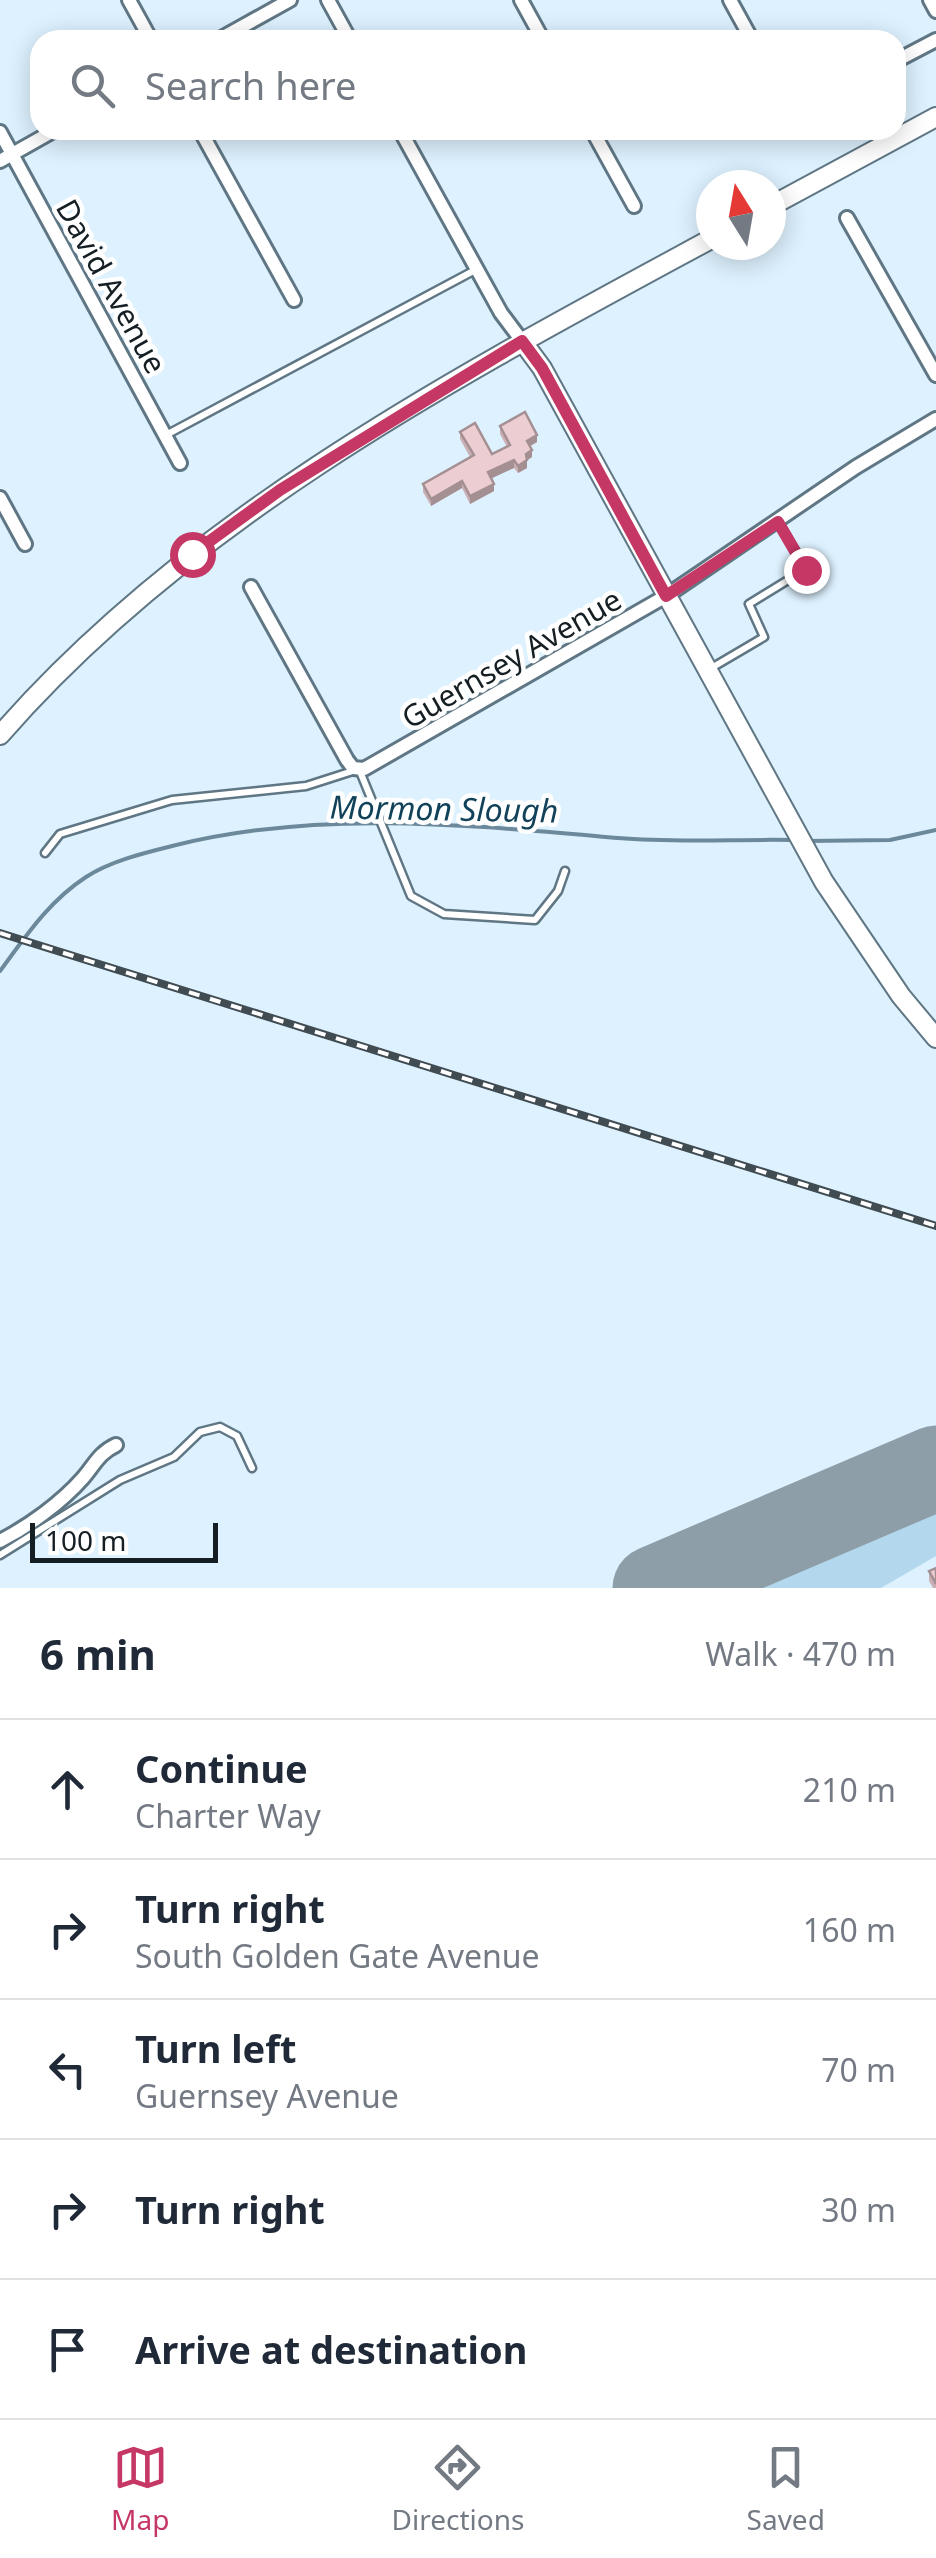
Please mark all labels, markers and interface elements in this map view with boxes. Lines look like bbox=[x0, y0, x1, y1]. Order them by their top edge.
search box bbox=[30, 30, 906, 140]
icon: search bbox=[65, 58, 120, 113]
text: Search here bbox=[145, 59, 356, 111]
north arrow bbox=[696, 170, 786, 260]
street label: David Avenue bbox=[47, 192, 177, 380]
route start bbox=[170, 532, 216, 578]
route end bbox=[784, 548, 830, 594]
street label: Guernsey Avenue bbox=[394, 578, 628, 738]
water label: Mormon Slough bbox=[329, 785, 559, 831]
scale bar bbox=[30, 1518, 218, 1562]
text: 100 m bbox=[45, 1521, 127, 1559]
text: 6 min bbox=[40, 1625, 156, 1682]
text: Walk · 470 m bbox=[705, 1632, 896, 1675]
text: Continue bbox=[135, 1742, 308, 1794]
icon: ahead bbox=[40, 1762, 95, 1817]
text: 210 m bbox=[803, 1768, 896, 1811]
text: Charter Way bbox=[135, 1794, 321, 1837]
text: Turn right bbox=[135, 1882, 325, 1934]
icon: right bbox=[40, 1902, 95, 1957]
text: 160 m bbox=[803, 1908, 896, 1951]
text: South Golden Gate Avenue bbox=[135, 1934, 540, 1977]
text: Turn left bbox=[135, 2022, 297, 2074]
icon: left bbox=[40, 2042, 95, 2097]
text: 70 m bbox=[821, 2048, 896, 2091]
text: Guernsey Avenue bbox=[135, 2074, 399, 2117]
icon: right bbox=[40, 2182, 95, 2237]
text: Turn right bbox=[135, 2183, 325, 2235]
text: 30 m bbox=[821, 2188, 896, 2231]
icon: arrive bbox=[40, 2322, 95, 2377]
text: Arrive at destination bbox=[135, 2323, 527, 2375]
tab: Map bbox=[111, 2440, 169, 2538]
tab: Directions bbox=[392, 2440, 524, 2538]
tab: Saved bbox=[747, 2440, 825, 2538]

